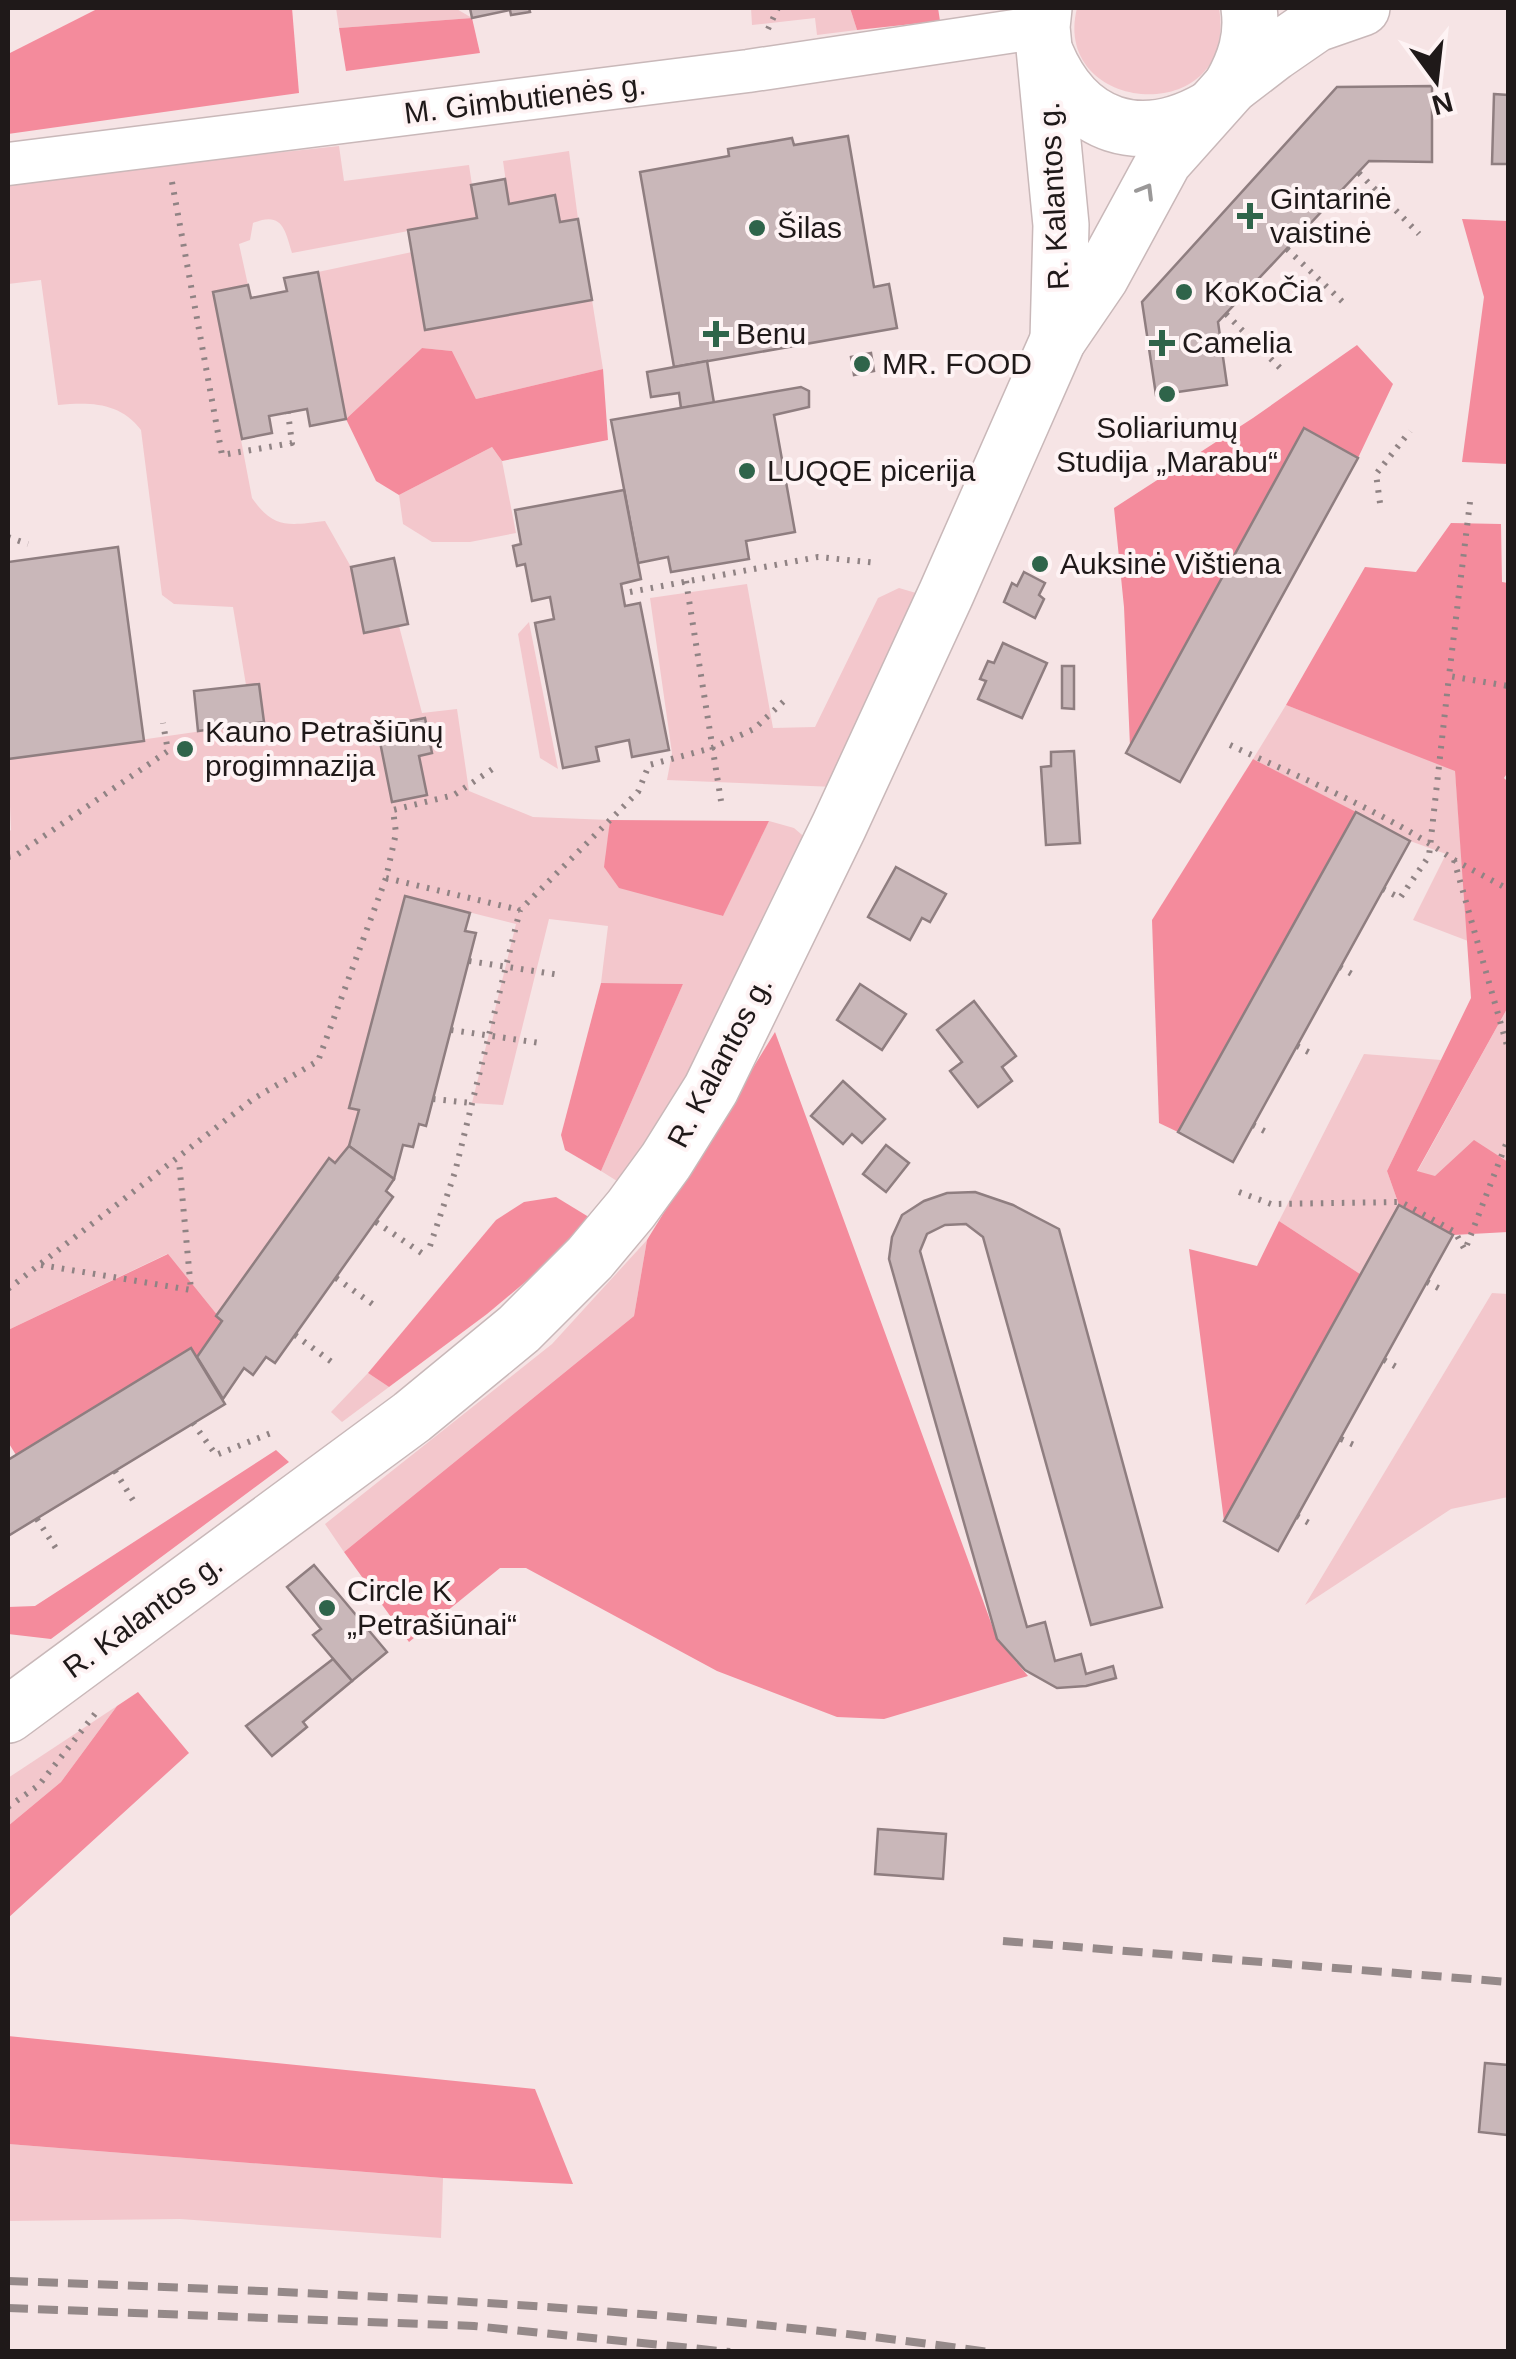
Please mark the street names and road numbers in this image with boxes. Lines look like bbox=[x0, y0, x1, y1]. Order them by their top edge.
street label: M. Gimbutienės g. bbox=[402, 67, 648, 130]
street label: R. Kalantos g. bbox=[1032, 101, 1075, 291]
street label: R. Kalantos g. bbox=[661, 971, 778, 1153]
street label: R. Kalantos g. bbox=[57, 1547, 229, 1684]

